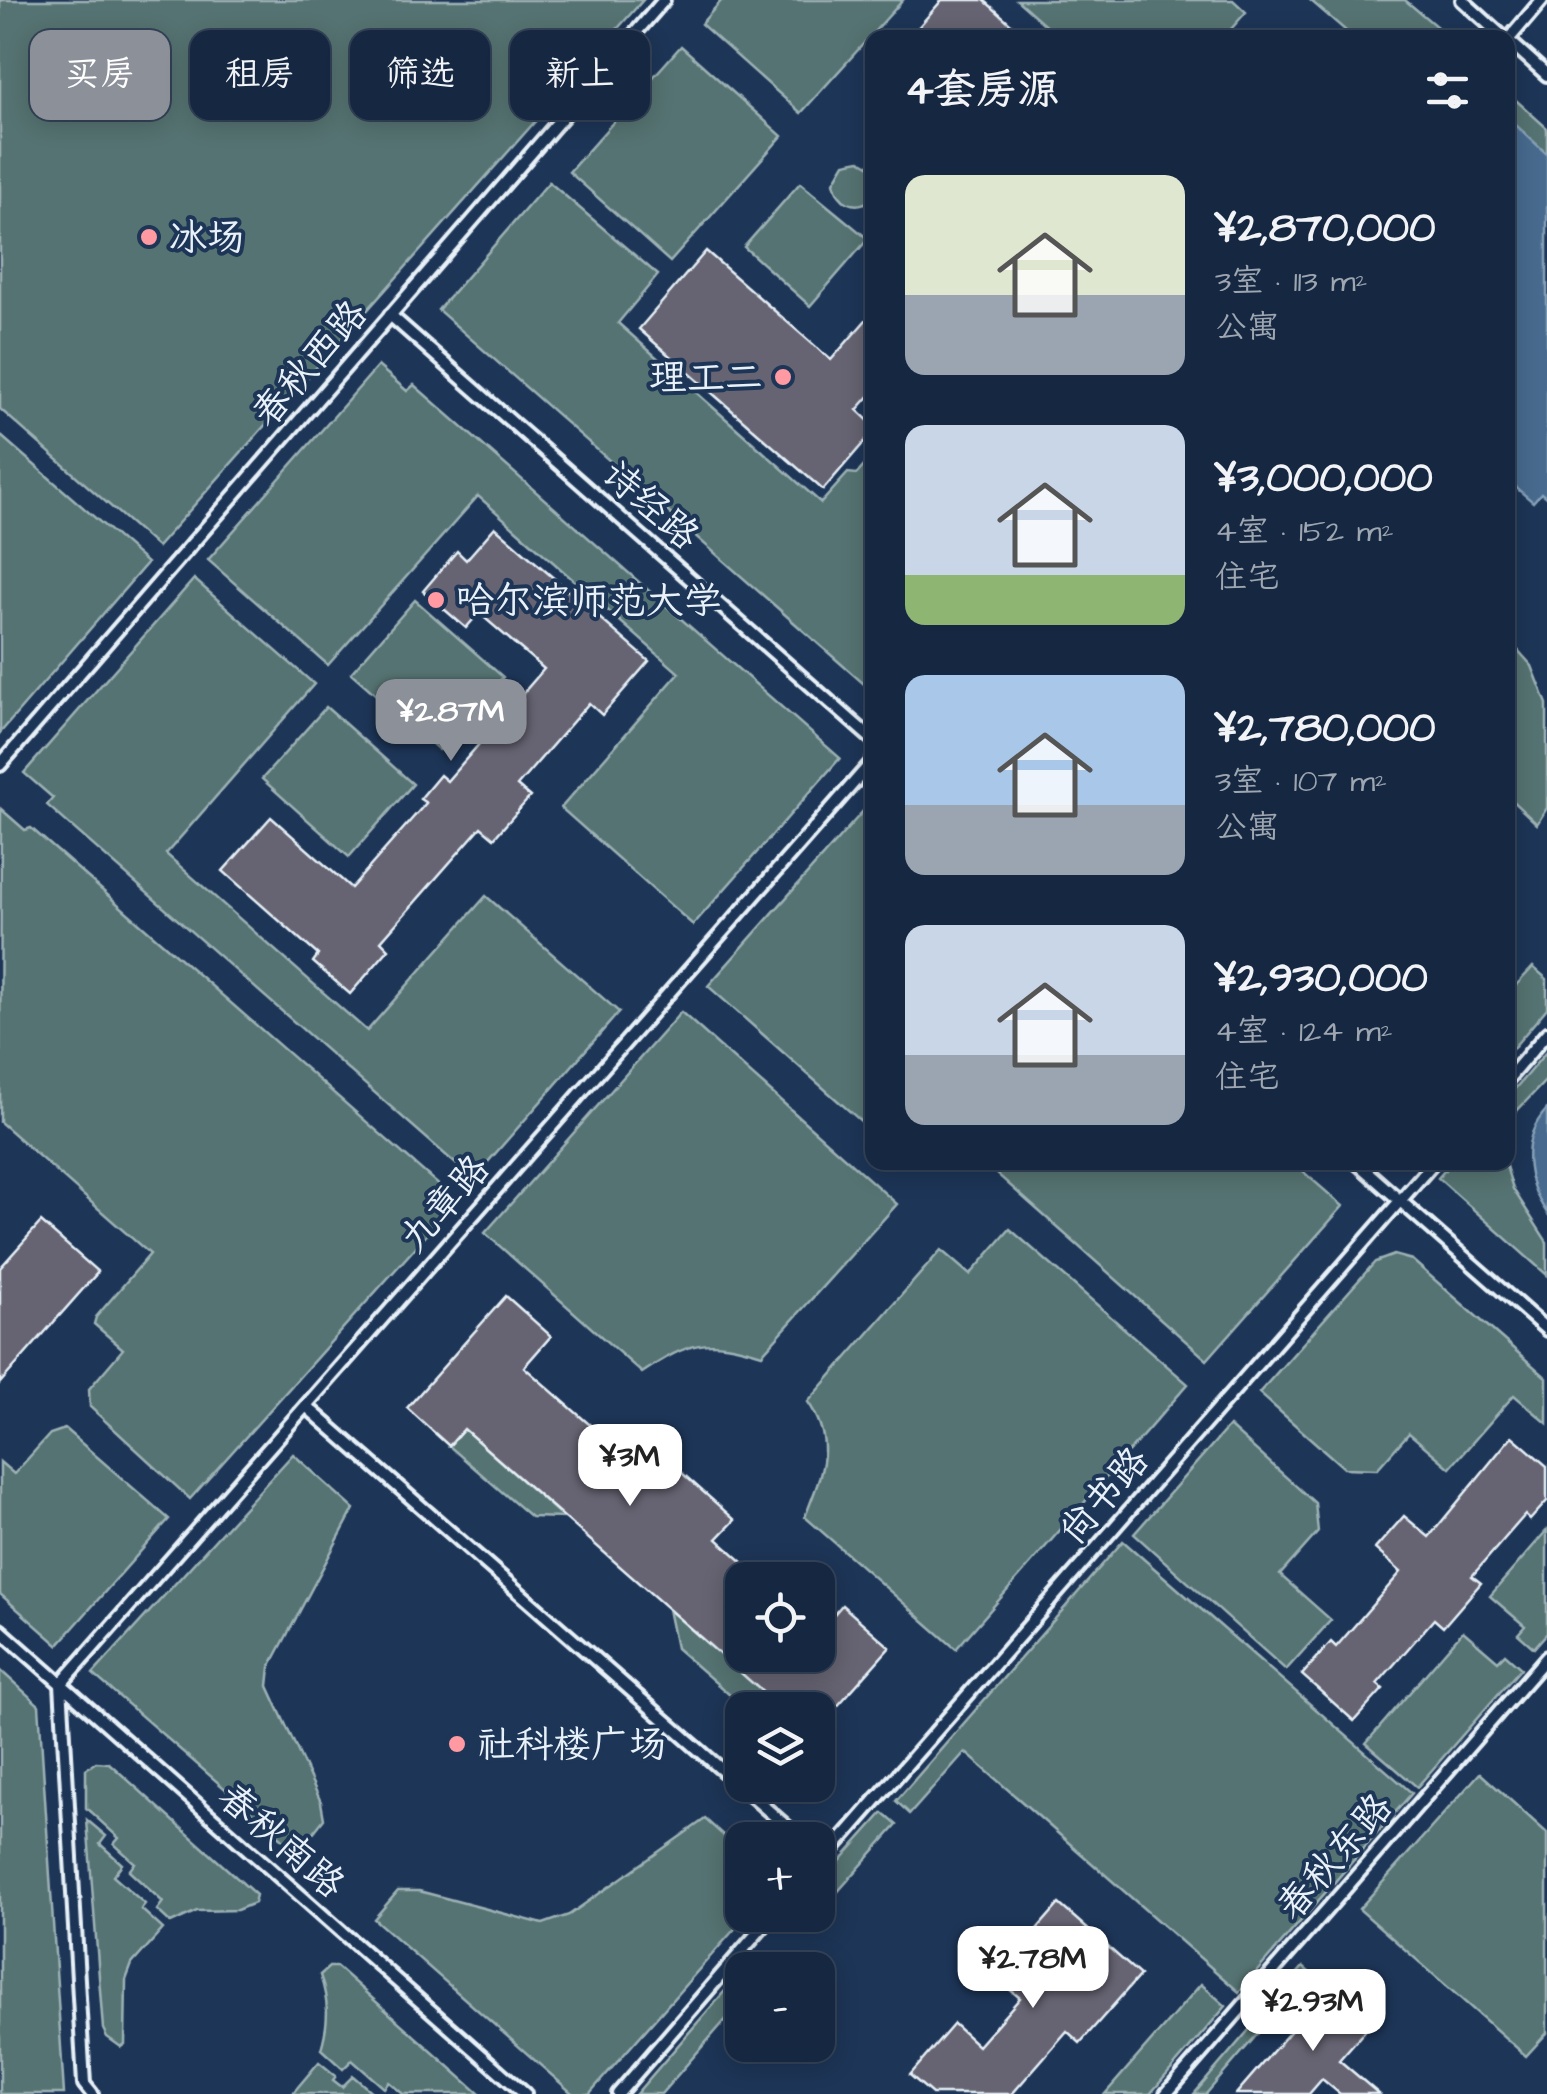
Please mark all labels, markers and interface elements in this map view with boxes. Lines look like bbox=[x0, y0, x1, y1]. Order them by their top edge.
chip: 买房 bbox=[30, 30, 170, 120]
chip: 租房 bbox=[190, 30, 330, 120]
chip: 筛选 bbox=[350, 30, 490, 120]
chip: 新上 bbox=[510, 30, 650, 120]
text: 4套房源 bbox=[905, 62, 1060, 120]
icon: filters bbox=[1420, 63, 1475, 118]
text: ¥2,870,000 bbox=[1215, 200, 1435, 258]
place label: 冰场 bbox=[169, 213, 245, 265]
icon: home bbox=[985, 215, 1105, 335]
marker: 冰场 bbox=[138, 226, 160, 248]
text: 3室 · 113 m² bbox=[1215, 259, 1368, 304]
street label: 春秋西路 bbox=[241, 290, 380, 439]
text: 公寓 bbox=[1215, 305, 1279, 350]
place label: 理工二 bbox=[649, 353, 763, 405]
marker: 理工二 bbox=[772, 366, 794, 388]
street label: 诗经路 bbox=[590, 448, 710, 563]
text: ¥3,000,000 bbox=[1215, 450, 1433, 508]
icon: home bbox=[985, 465, 1105, 585]
text: 4室 · 152 m² bbox=[1215, 509, 1394, 554]
text: 住宅 bbox=[1215, 555, 1279, 600]
place label: 哈尔滨师范大学 bbox=[456, 576, 722, 628]
marker: 哈尔滨师范大学 bbox=[425, 589, 447, 611]
pin: ¥2.87M bbox=[370, 679, 532, 764]
text: ¥2.87M bbox=[398, 689, 504, 734]
text: ¥2,780,000 bbox=[1215, 700, 1435, 758]
icon: home bbox=[985, 715, 1105, 835]
text: 3室 · 107 m² bbox=[1215, 759, 1387, 804]
text: 公寓 bbox=[1215, 805, 1279, 850]
text: ¥2,930,000 bbox=[1215, 950, 1428, 1008]
icon: home bbox=[985, 965, 1105, 1085]
text: 4室 · 124 m² bbox=[1215, 1009, 1393, 1054]
text: 住宅 bbox=[1215, 1055, 1279, 1100]
street label: 九章路 bbox=[388, 1144, 503, 1264]
pin: ¥3M bbox=[582, 1424, 678, 1509]
text: ¥3M bbox=[600, 1434, 660, 1479]
street label: 尚书路 bbox=[1047, 1436, 1162, 1556]
map controls bbox=[725, 1562, 835, 2062]
button: locate bbox=[725, 1562, 835, 1672]
button: layers bbox=[725, 1692, 835, 1802]
place label: 社科楼广场 bbox=[477, 1720, 667, 1772]
marker: 社科楼广场 bbox=[446, 1733, 468, 1755]
street label: 春秋南路 bbox=[206, 1772, 355, 1911]
street label: 春秋东路 bbox=[1266, 1783, 1405, 1932]
button: + bbox=[725, 1822, 835, 1932]
pin: ¥2.78M bbox=[952, 1926, 1114, 2011]
text: ¥2.78M bbox=[980, 1936, 1086, 1981]
button: − bbox=[725, 1952, 835, 2062]
pin: ¥2.93M bbox=[1232, 1969, 1394, 2054]
text: ¥2.93M bbox=[1263, 1979, 1363, 2024]

